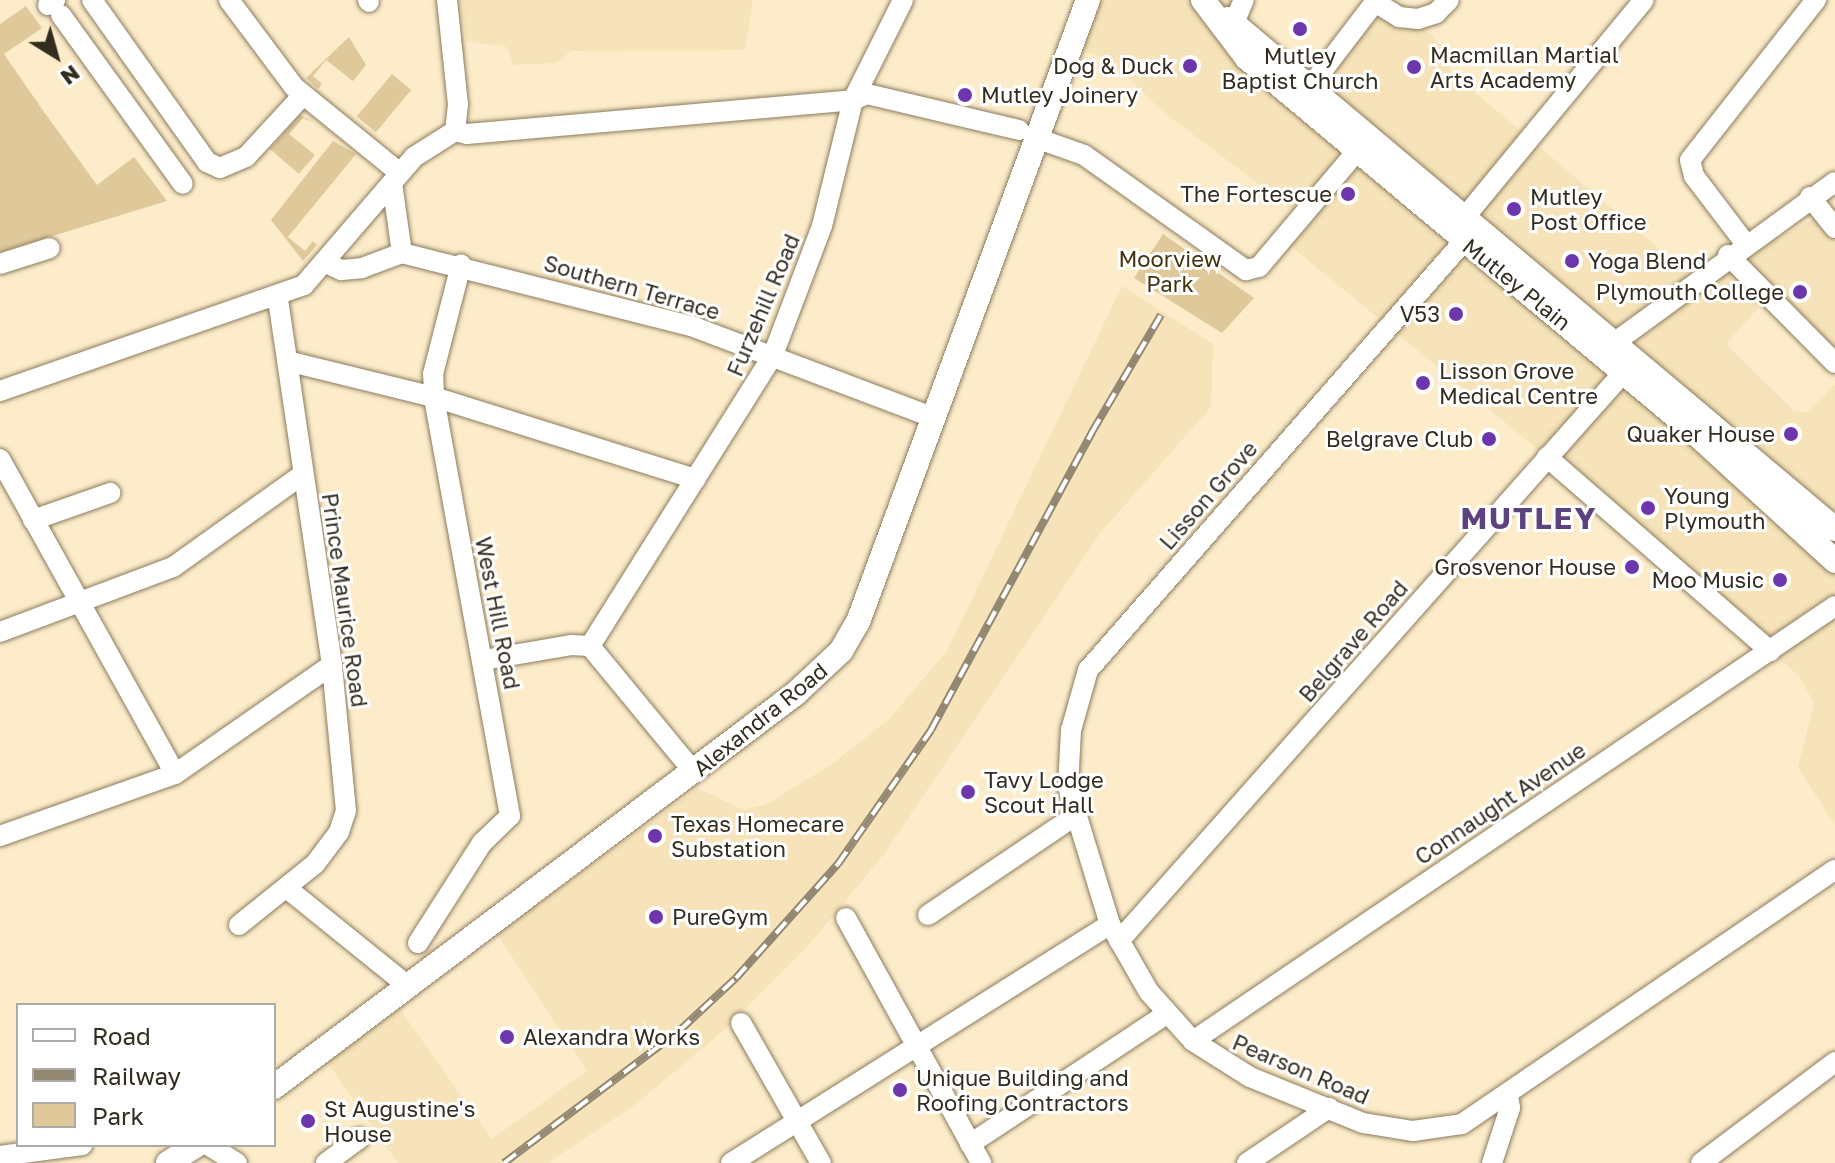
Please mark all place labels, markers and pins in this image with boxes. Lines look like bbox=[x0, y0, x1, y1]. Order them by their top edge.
marker: Mutley Baptist Church bbox=[1291, 20, 1309, 38]
place label: Macmillan Martial Arts Academy bbox=[1430, 41, 1619, 92]
place label: Mutley Baptist Church bbox=[1221, 42, 1379, 94]
place label: Dog & Duck bbox=[1053, 53, 1174, 79]
marker: Dog & Duck bbox=[1181, 57, 1199, 75]
marker: Macmillan Martial Arts Academy bbox=[1405, 58, 1423, 76]
place label: Mutley Joinery bbox=[981, 82, 1138, 108]
marker: Mutley Joinery bbox=[956, 86, 974, 104]
place label: The Fortescue bbox=[1180, 181, 1332, 207]
place label: Mutley Post Office bbox=[1530, 183, 1647, 234]
marker: The Fortescue bbox=[1339, 185, 1357, 203]
marker: Mutley Post Office bbox=[1505, 200, 1523, 218]
place label: Yoga Blend bbox=[1588, 248, 1706, 274]
marker: Yoga Blend bbox=[1563, 252, 1581, 270]
place label: Plymouth College bbox=[1596, 279, 1784, 305]
marker: Plymouth College bbox=[1791, 283, 1809, 301]
place label: V53 bbox=[1400, 301, 1440, 327]
marker: V53 bbox=[1447, 305, 1465, 323]
place label: Lisson Grove Medical Centre bbox=[1439, 357, 1598, 408]
marker: Lisson Grove Medical Centre bbox=[1414, 374, 1432, 392]
place label: Quaker House bbox=[1627, 421, 1775, 447]
marker: Quaker House bbox=[1782, 425, 1800, 443]
place label: Belgrave Club bbox=[1326, 426, 1473, 452]
marker: Belgrave Club bbox=[1480, 430, 1498, 448]
place label: Young Plymouth bbox=[1664, 482, 1766, 534]
marker: Young Plymouth bbox=[1639, 499, 1657, 517]
place label: Grosvenor House bbox=[1434, 554, 1616, 580]
marker: Grosvenor House bbox=[1623, 558, 1641, 576]
place label: Moo Music bbox=[1651, 567, 1764, 593]
marker: Moo Music bbox=[1771, 571, 1789, 589]
place label: Tavy Lodge Scout Hall bbox=[984, 766, 1104, 818]
marker: Tavy Lodge Scout Hall bbox=[959, 783, 977, 801]
place label: Texas Homecare Substation bbox=[671, 810, 844, 862]
marker: Texas Homecare Substation bbox=[646, 827, 664, 845]
place label: PureGym bbox=[672, 904, 768, 930]
marker: PureGym bbox=[647, 908, 665, 926]
place label: Alexandra Works bbox=[523, 1024, 700, 1050]
marker: Alexandra Works bbox=[498, 1028, 516, 1046]
place label: Unique Building and Roofing Contractors bbox=[916, 1064, 1129, 1116]
marker: Unique Building and Roofing Contractors bbox=[891, 1081, 909, 1099]
place label: St Augustine's House bbox=[324, 1095, 475, 1146]
marker: St Augustine's House bbox=[299, 1112, 317, 1130]

